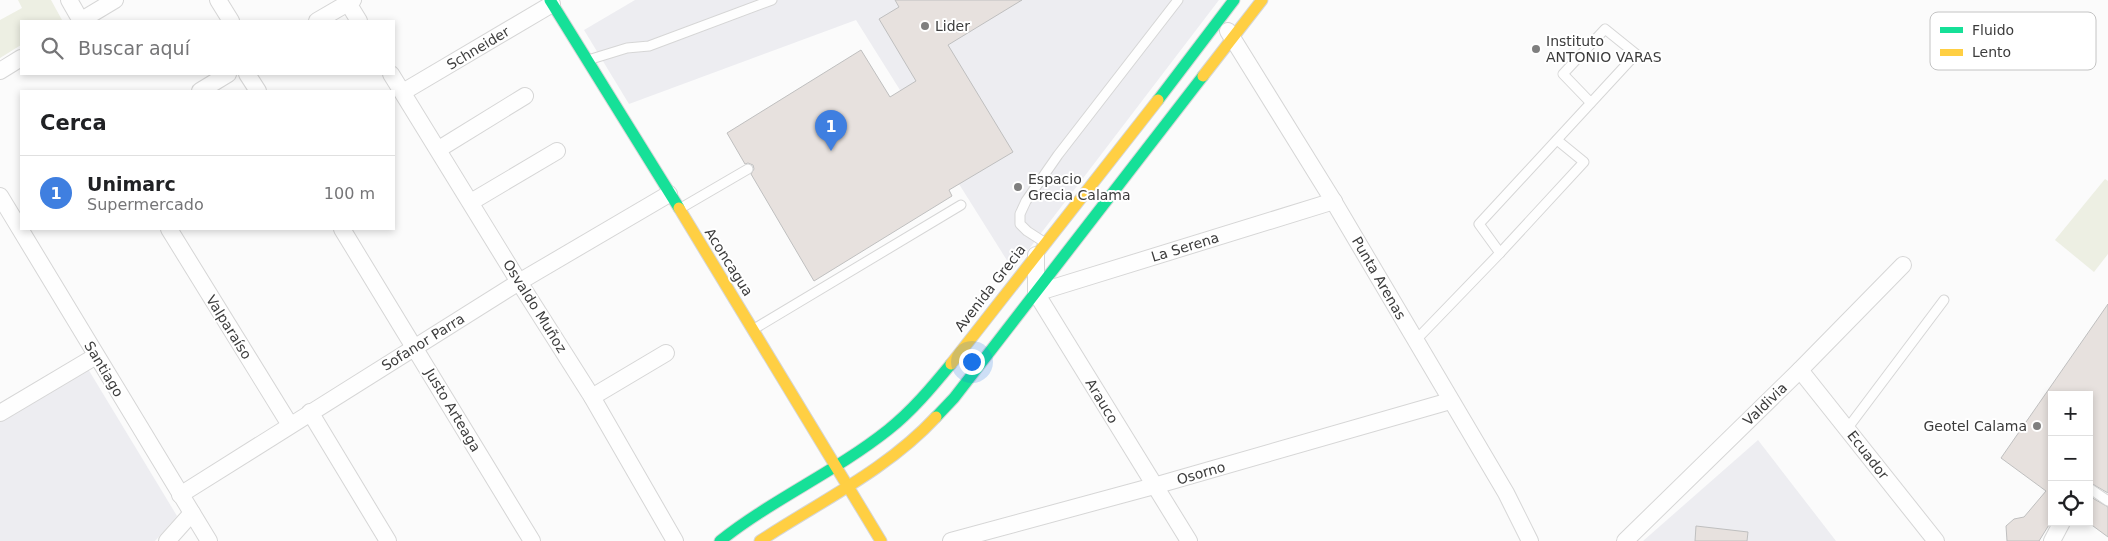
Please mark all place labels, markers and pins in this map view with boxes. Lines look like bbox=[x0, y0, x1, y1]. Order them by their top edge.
place label: Lider bbox=[935, 18, 970, 34]
marker: Lider bbox=[919, 20, 931, 32]
place label: Instituto ANTONIO VARAS bbox=[1546, 33, 1662, 65]
marker: Instituto ANTONIO VARAS bbox=[1530, 43, 1542, 55]
pin: 1 bbox=[815, 110, 847, 151]
place label: Espacio Grecia Calama bbox=[1028, 171, 1131, 203]
marker: Espacio Grecia Calama bbox=[1012, 181, 1024, 193]
place label: Geotel Calama bbox=[1923, 418, 2027, 434]
marker: Geotel Calama bbox=[2031, 420, 2043, 432]

